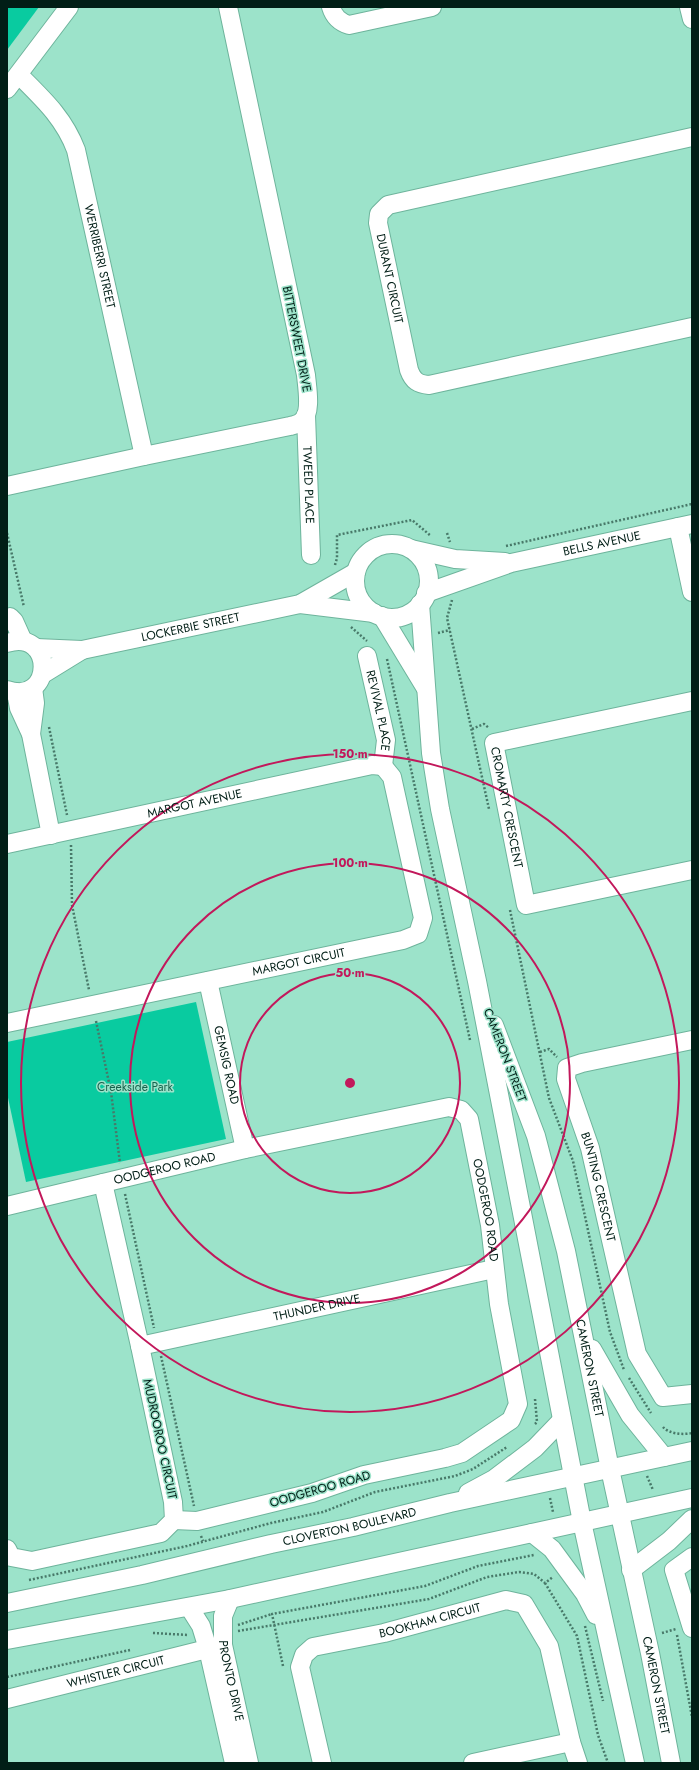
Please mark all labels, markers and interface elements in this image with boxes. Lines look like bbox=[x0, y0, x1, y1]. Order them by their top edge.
street label: WERRIBERRI STREET bbox=[79, 203, 120, 310]
street label: DURANT CIRCUIT bbox=[371, 232, 408, 325]
street label: BITTERSWEET DRIVE bbox=[278, 284, 316, 394]
street label: TWEED PLACE bbox=[298, 446, 319, 524]
street label: BELLS AVENUE bbox=[561, 526, 642, 561]
street label: LOCKERBIE STREET bbox=[140, 608, 242, 646]
street label: REVIVAL PLACE bbox=[361, 668, 395, 752]
text: 150 m bbox=[332, 745, 368, 763]
street label: CROMARTY CRESCENT bbox=[486, 745, 528, 870]
street label: MARGOT AVENUE bbox=[145, 784, 244, 822]
text: 100 m bbox=[332, 854, 368, 872]
street label: MARGOT CIRCUIT bbox=[251, 943, 347, 980]
text: 50 m bbox=[335, 964, 365, 982]
street label: CAMERON STREET bbox=[479, 1006, 531, 1105]
street label: GEMSIG ROAD bbox=[209, 1024, 244, 1106]
centre of rings bbox=[343, 1076, 357, 1090]
park label: Creekside Park bbox=[97, 1078, 174, 1096]
street label: BUNTING CRESCENT bbox=[576, 1130, 620, 1244]
street label: OODGEROO ROAD bbox=[112, 1147, 217, 1189]
street label: OODGEROO ROAD bbox=[468, 1157, 503, 1262]
street label: THUNDER DRIVE bbox=[272, 1289, 362, 1326]
street label: CAMERON STREET bbox=[571, 1318, 608, 1419]
street label: MUDROOROO CIRCUIT bbox=[138, 1377, 182, 1501]
street label: OODGEROO ROAD bbox=[267, 1466, 373, 1512]
street label: CLOVERTON BOULEVARD bbox=[281, 1503, 418, 1550]
street label: BOOKHAM CIRCUIT bbox=[378, 1598, 483, 1643]
street label: CAMERON STREET bbox=[638, 1635, 674, 1736]
street label: PRONTO DRIVE bbox=[214, 1640, 249, 1723]
street label: WHISTLER CIRCUIT bbox=[65, 1651, 167, 1693]

